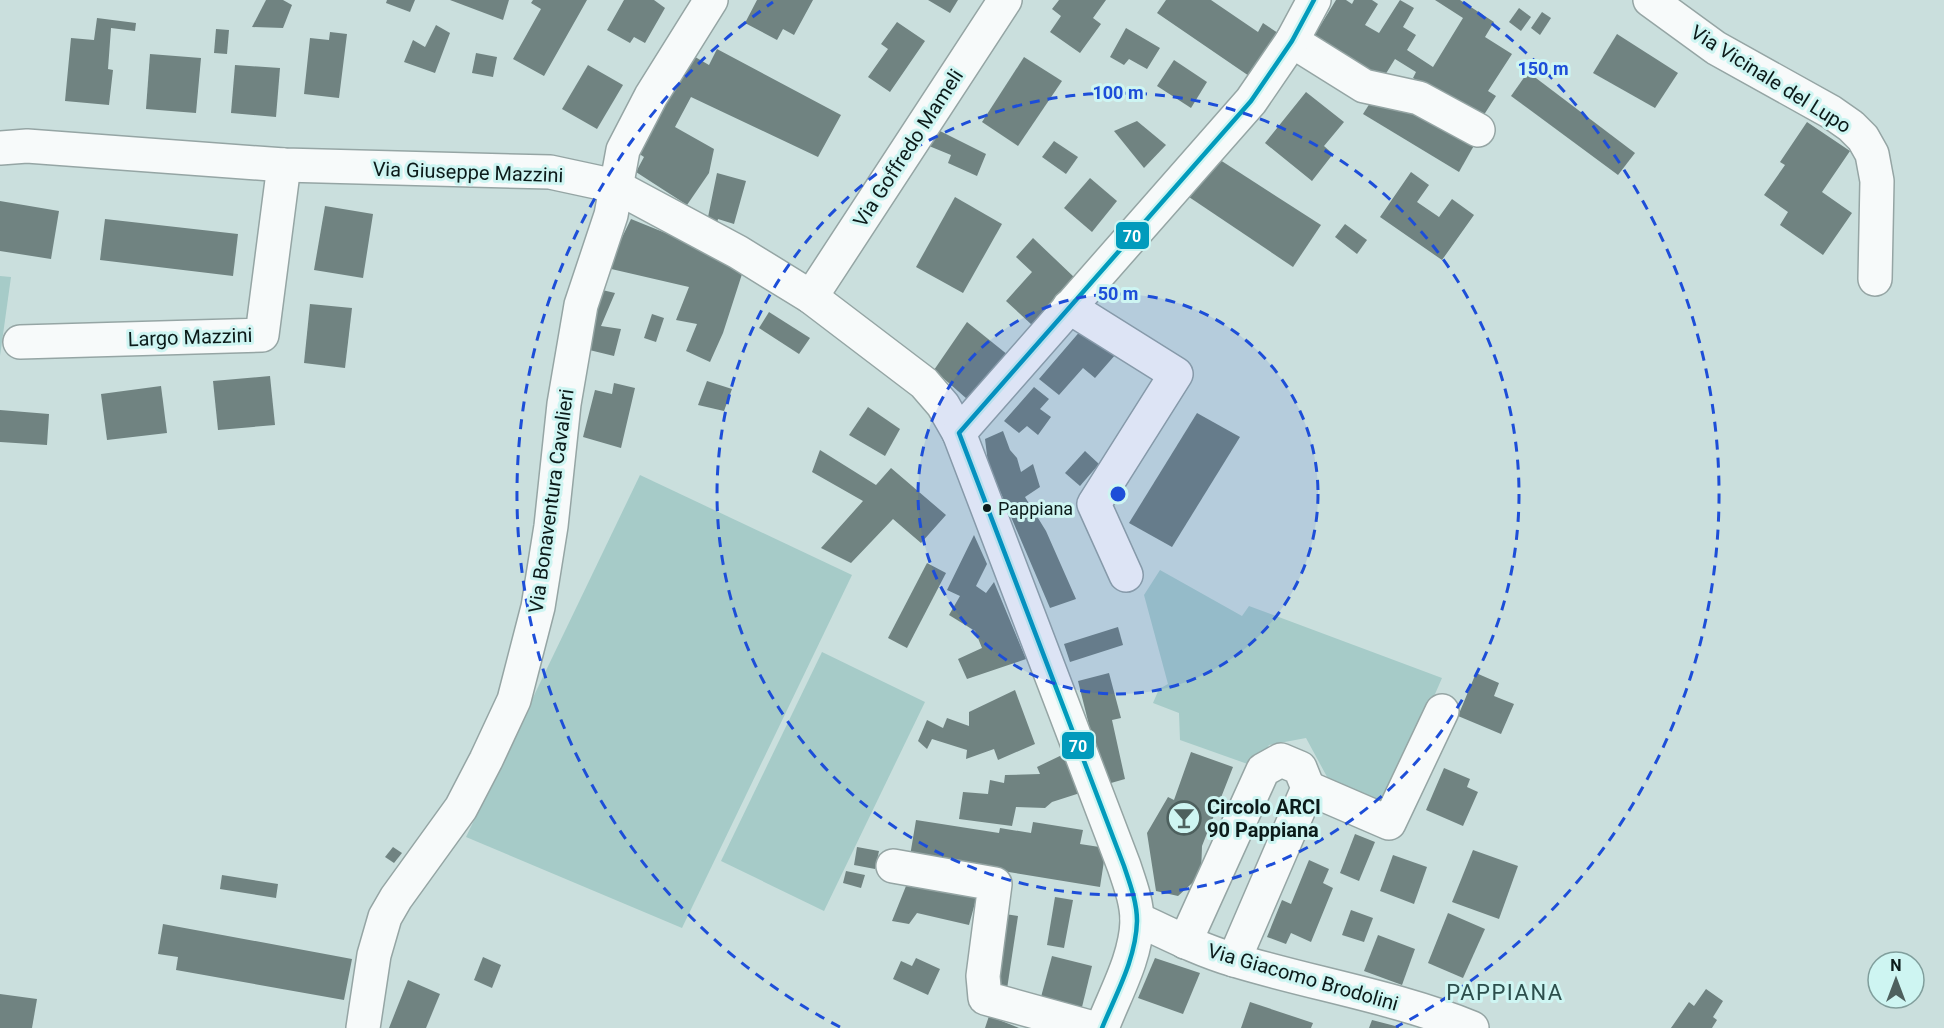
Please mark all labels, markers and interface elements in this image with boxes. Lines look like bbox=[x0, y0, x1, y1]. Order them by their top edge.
street label: Via Vicinale del Lupo bbox=[1686, 20, 1856, 138]
text: 150 m bbox=[1517, 58, 1569, 79]
street label: Via Goffredo Mameli bbox=[848, 65, 968, 231]
text: 100 m bbox=[1092, 82, 1144, 103]
street label: Via Giuseppe Mazzini bbox=[372, 157, 564, 187]
line badge: 70 bbox=[1115, 221, 1150, 250]
text: 70 bbox=[1123, 227, 1141, 246]
text: 50 m bbox=[1098, 283, 1138, 304]
street label: Largo Mazzini bbox=[127, 323, 253, 351]
street label: Via Bonaventura Cavalieri bbox=[523, 387, 579, 615]
centre of rings bbox=[1108, 484, 1128, 504]
place label: Pappiana bbox=[998, 498, 1073, 519]
marker: Pappiana bbox=[981, 502, 993, 514]
line badge: 70 bbox=[1061, 731, 1095, 760]
text: 70 bbox=[1069, 737, 1087, 756]
place label: Circolo ARCI 90 Pappiana bbox=[1207, 795, 1321, 842]
bar icon: Circolo ARCI 90 Pappiana bbox=[1166, 800, 1202, 836]
street label: Via Giacomo Brodolini bbox=[1205, 938, 1401, 1016]
north arrow bbox=[1866, 950, 1926, 1010]
text: N bbox=[1890, 956, 1902, 975]
district label: PAPPIANA bbox=[1446, 980, 1564, 1005]

